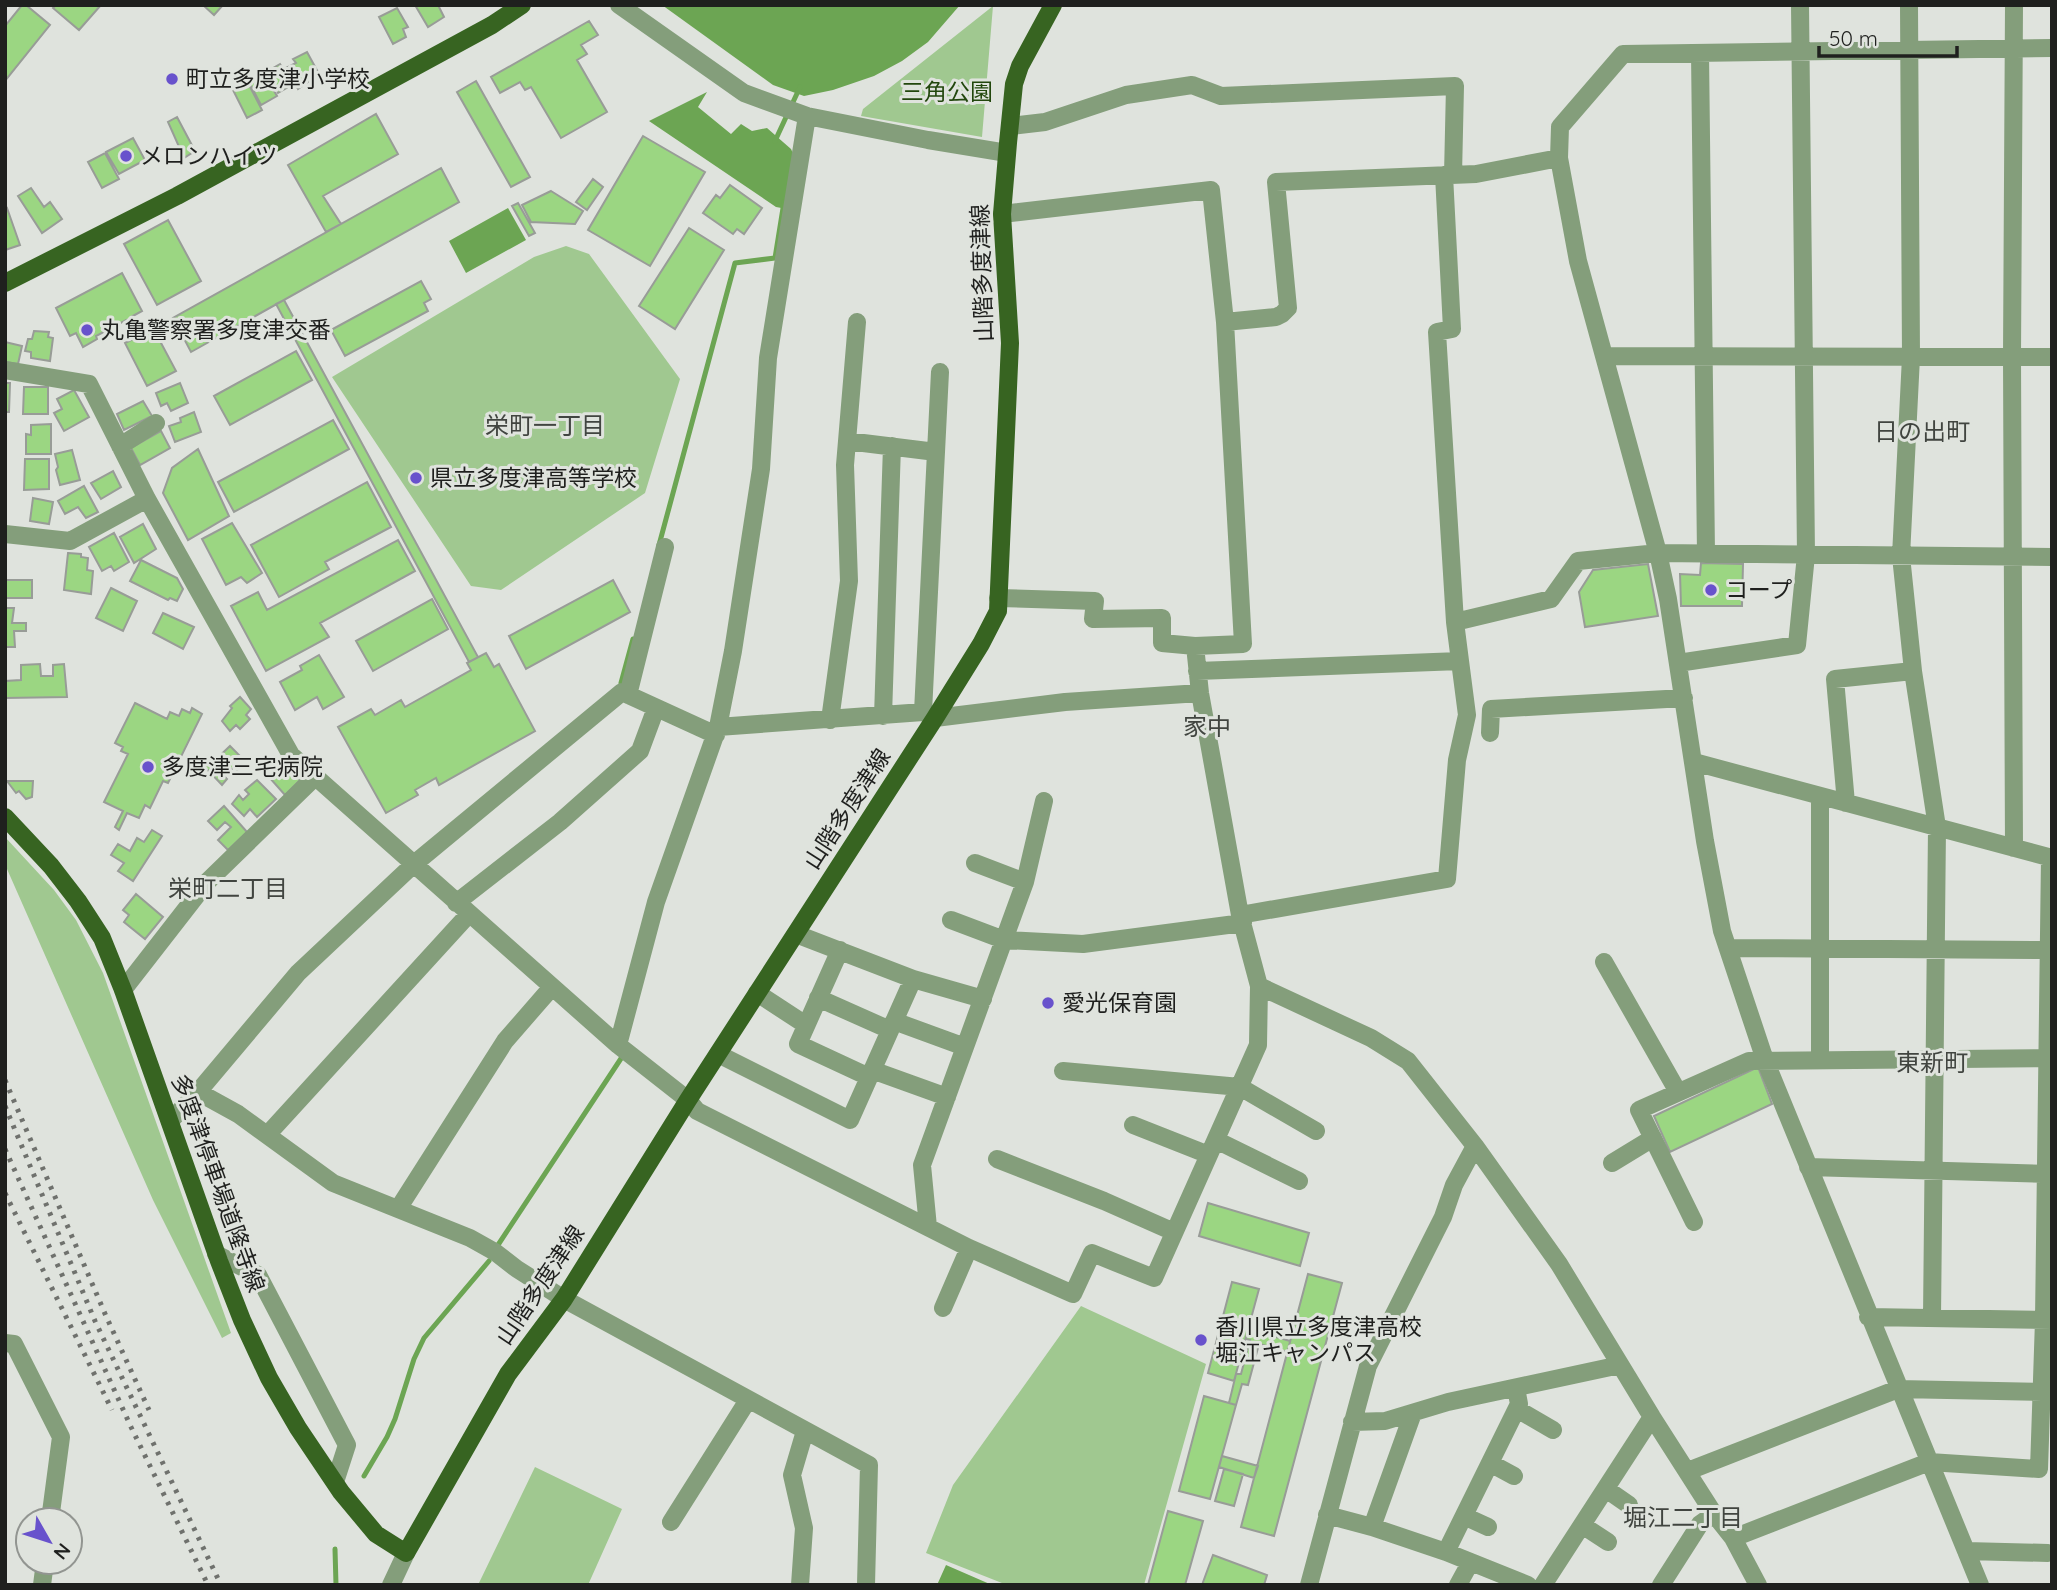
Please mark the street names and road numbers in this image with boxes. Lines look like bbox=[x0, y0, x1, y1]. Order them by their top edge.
street label: 山階多度津線 bbox=[965, 204, 998, 342]
street label: 山階多度津線 bbox=[797, 743, 896, 874]
street label: 多度津停車場道隆寺線 bbox=[166, 1070, 271, 1296]
street label: 山階多度津線 bbox=[489, 1219, 590, 1350]

